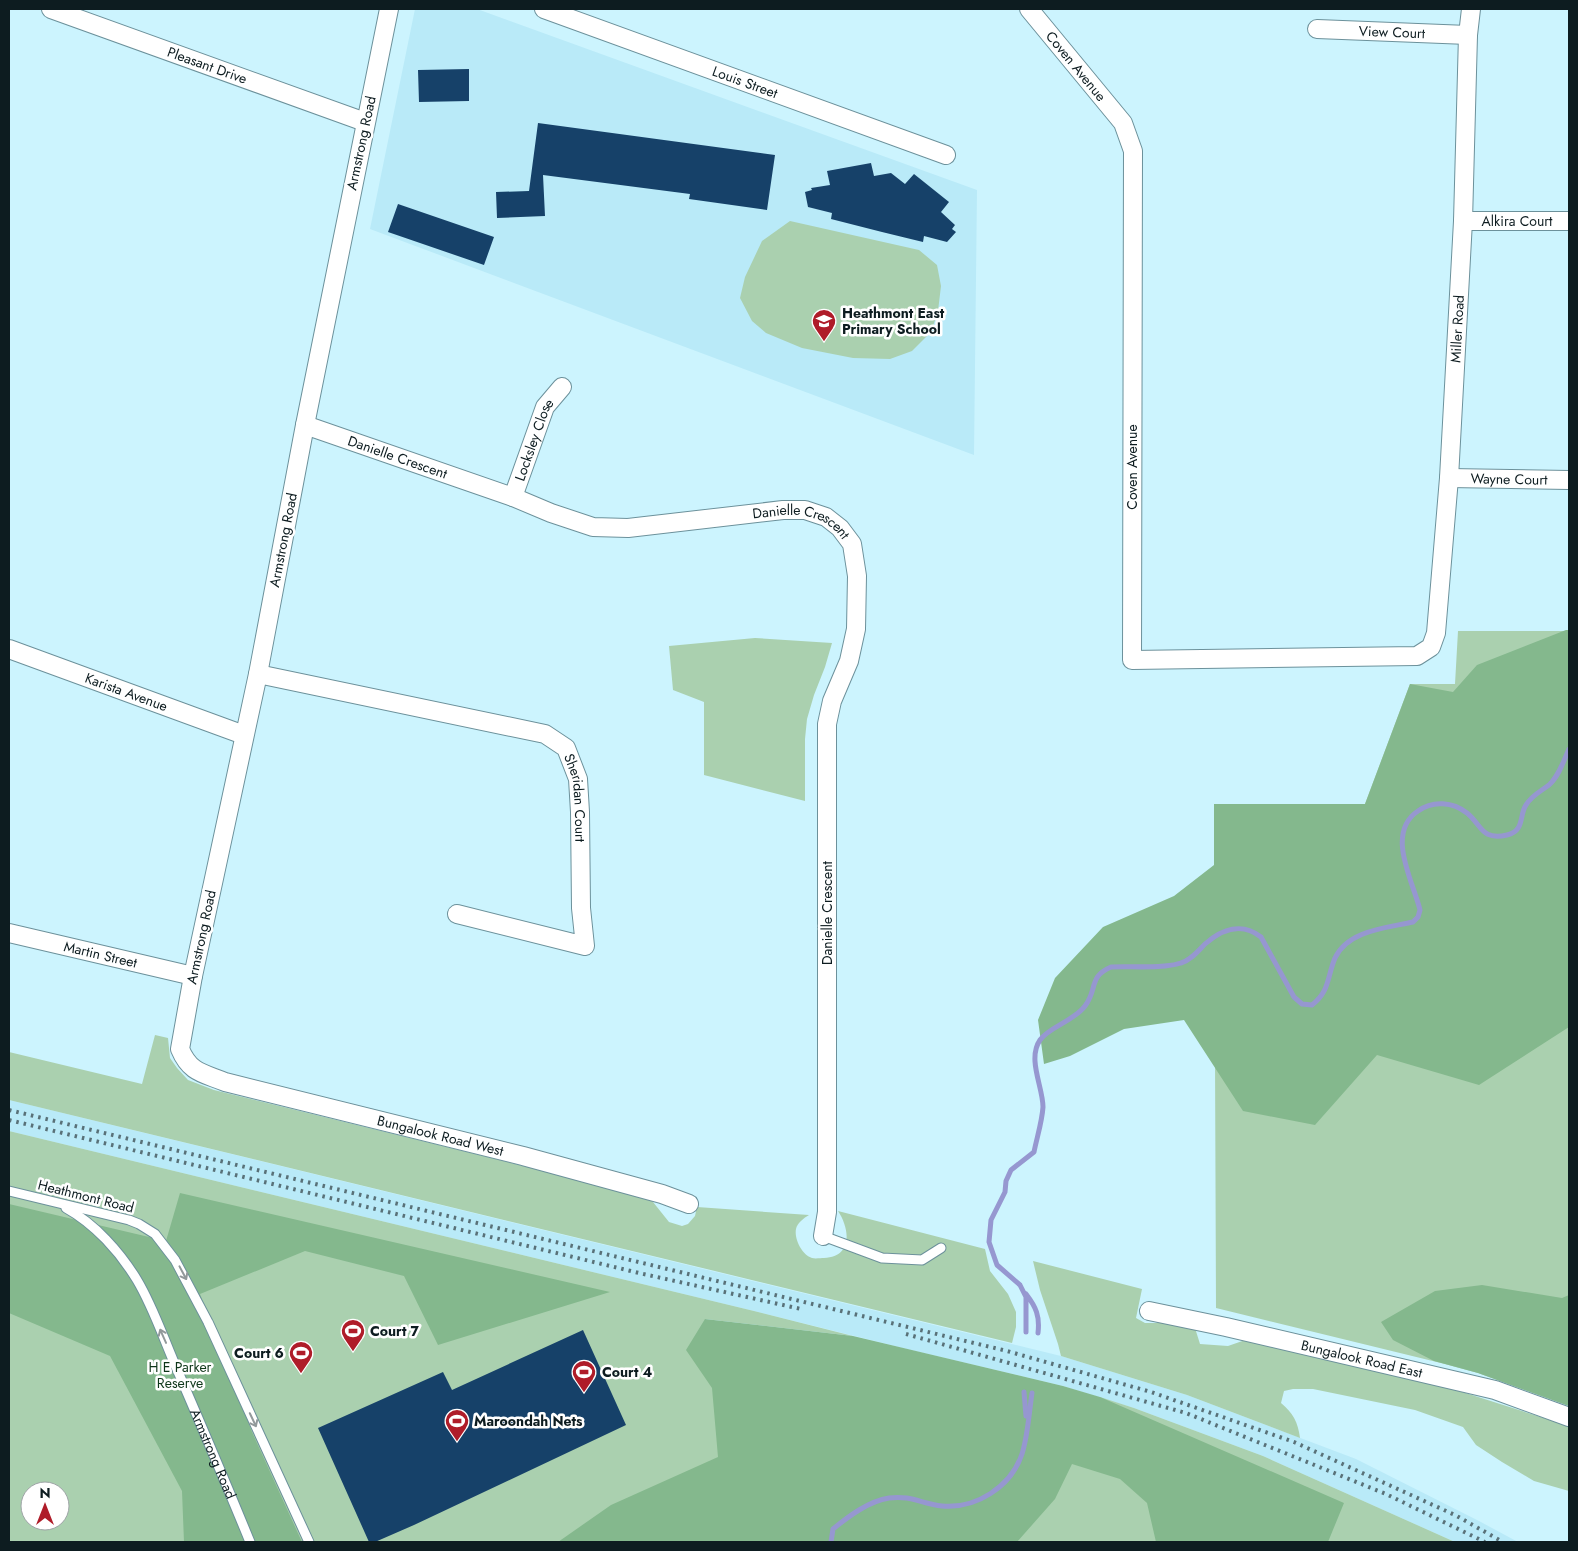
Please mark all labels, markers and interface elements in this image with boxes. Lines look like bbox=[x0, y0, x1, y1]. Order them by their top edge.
street label: View Court bbox=[1358, 21, 1426, 43]
street label: Coven Avenue bbox=[1041, 27, 1111, 105]
street label: Pleasant Drive bbox=[165, 42, 250, 89]
street label: Louis Street bbox=[710, 61, 781, 103]
street label: Armstrong Road bbox=[341, 94, 381, 192]
street label: Alkira Court bbox=[1482, 211, 1553, 231]
street label: Miller Road bbox=[1445, 294, 1469, 363]
place label: Heathmont East Primary School bbox=[842, 303, 945, 339]
school or university icon: Heathmont East Primary School bbox=[811, 308, 837, 342]
street label: Locksley Close bbox=[510, 394, 558, 484]
street label: Coven Avenue bbox=[1122, 424, 1142, 510]
street label: Danielle Crescent bbox=[345, 431, 451, 484]
street label: Wayne Court bbox=[1470, 468, 1548, 490]
street label: Armstrong Road bbox=[264, 491, 302, 589]
street label: Danielle Crescent bbox=[751, 500, 855, 544]
street label: Karista Avenue bbox=[82, 668, 171, 716]
street label: Sheridan Court bbox=[559, 751, 590, 843]
street label: Danielle Crescent bbox=[817, 860, 837, 965]
street label: Armstrong Road bbox=[181, 888, 221, 986]
street label: Martin Street bbox=[62, 936, 140, 973]
street label: Bungalook Road West bbox=[375, 1110, 506, 1161]
street label: Heathmont Road bbox=[36, 1174, 136, 1218]
one-way arrow bbox=[178, 1266, 188, 1281]
sports icon: Court 7 bbox=[340, 1318, 366, 1352]
place label: Court 7 bbox=[370, 1321, 420, 1341]
one-way arrow bbox=[157, 1329, 167, 1344]
street label: Bungalook Road East bbox=[1299, 1335, 1425, 1383]
sports icon: Court 6 bbox=[288, 1340, 314, 1374]
place label: Court 6 bbox=[234, 1343, 284, 1363]
park label: H E Parker Reserve bbox=[149, 1357, 212, 1393]
sports icon: Court 4 bbox=[571, 1359, 597, 1393]
place label: Court 4 bbox=[602, 1362, 653, 1382]
street label: Armstrong Road bbox=[185, 1406, 241, 1502]
sports icon: Maroondah Nets bbox=[444, 1408, 470, 1442]
place label: Maroondah Nets bbox=[474, 1411, 583, 1431]
one-way arrow bbox=[248, 1412, 258, 1427]
north arrow bbox=[20, 1481, 70, 1531]
text: N bbox=[39, 1483, 51, 1503]

